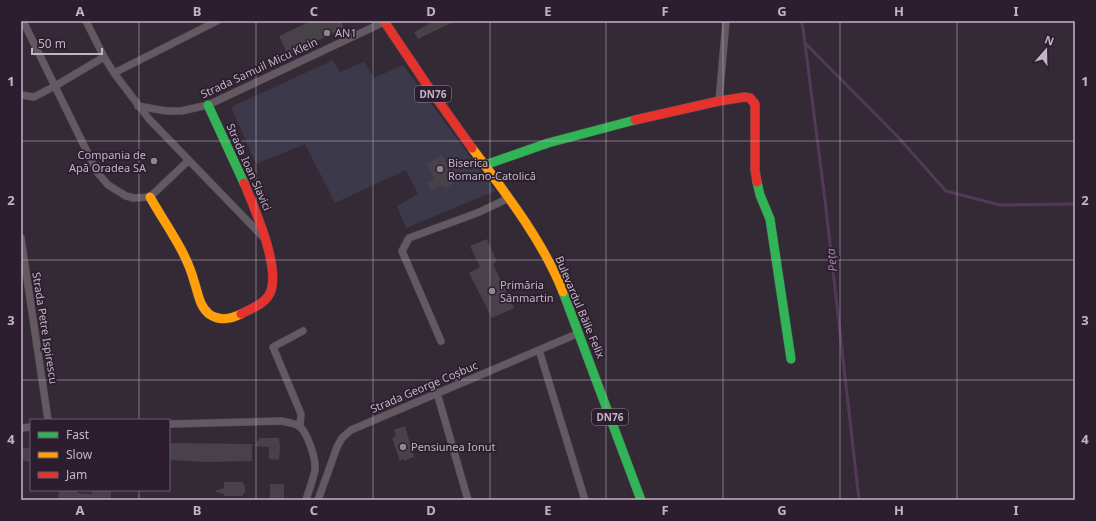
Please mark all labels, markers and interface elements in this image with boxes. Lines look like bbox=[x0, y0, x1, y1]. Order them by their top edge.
text: A bbox=[76, 2, 85, 20]
text: B bbox=[193, 2, 201, 20]
text: C bbox=[310, 2, 318, 20]
text: D bbox=[426, 2, 436, 20]
text: E bbox=[544, 2, 552, 20]
text: F bbox=[661, 2, 669, 20]
text: G bbox=[777, 2, 787, 20]
text: H bbox=[894, 2, 904, 20]
text: I bbox=[1013, 2, 1019, 20]
place label: AN1 bbox=[335, 25, 357, 40]
marker: AN1 bbox=[322, 28, 332, 38]
scale bar bbox=[32, 30, 102, 56]
north arrow bbox=[1026, 30, 1066, 70]
text: N bbox=[1043, 32, 1056, 49]
street label: Strada Samuil Micu Klein bbox=[198, 34, 320, 101]
text: 50 m bbox=[38, 35, 66, 52]
text: 1 bbox=[7, 72, 15, 90]
text: 1 bbox=[1081, 72, 1089, 90]
road number: DN76 bbox=[415, 86, 451, 102]
street label: Strada Ioan Slavici bbox=[223, 121, 275, 213]
place label: Compania de Apă Oradea SA bbox=[69, 147, 147, 175]
place label: Biserica Romano-Catolică bbox=[448, 155, 536, 183]
marker: Compania de Apă Oradea SA bbox=[149, 156, 159, 166]
marker: Biserica Romano-Catolică bbox=[435, 164, 445, 174]
text: 2 bbox=[7, 191, 15, 209]
text: 2 bbox=[1081, 191, 1089, 209]
water label: Peța bbox=[822, 247, 841, 273]
street label: Bulevardul Băile Felix bbox=[552, 253, 609, 360]
street label: Strada Petre Ispirescu bbox=[29, 271, 62, 385]
place label: Primăria Sânmartin bbox=[500, 277, 554, 305]
marker: Primăria Sânmartin bbox=[487, 286, 497, 296]
text: 3 bbox=[7, 311, 15, 329]
text: 3 bbox=[1081, 311, 1089, 329]
street label: Strada George Coșbuc bbox=[368, 357, 480, 416]
road number: DN76 bbox=[592, 409, 628, 425]
legend bbox=[30, 419, 170, 491]
text: Fast bbox=[66, 426, 90, 443]
text: 4 bbox=[7, 430, 15, 448]
text: 4 bbox=[1081, 430, 1089, 448]
place label: Pensiunea Ionut bbox=[411, 439, 496, 454]
marker: Pensiunea Ionut bbox=[398, 442, 408, 452]
text: Slow bbox=[66, 446, 93, 463]
text: Jam bbox=[65, 466, 87, 483]
text: A bbox=[76, 501, 85, 519]
text: B bbox=[193, 501, 201, 519]
text: C bbox=[310, 501, 318, 519]
text: D bbox=[426, 501, 436, 519]
text: E bbox=[544, 501, 552, 519]
text: F bbox=[661, 501, 669, 519]
text: G bbox=[777, 501, 787, 519]
text: H bbox=[894, 501, 904, 519]
text: I bbox=[1013, 501, 1019, 519]

